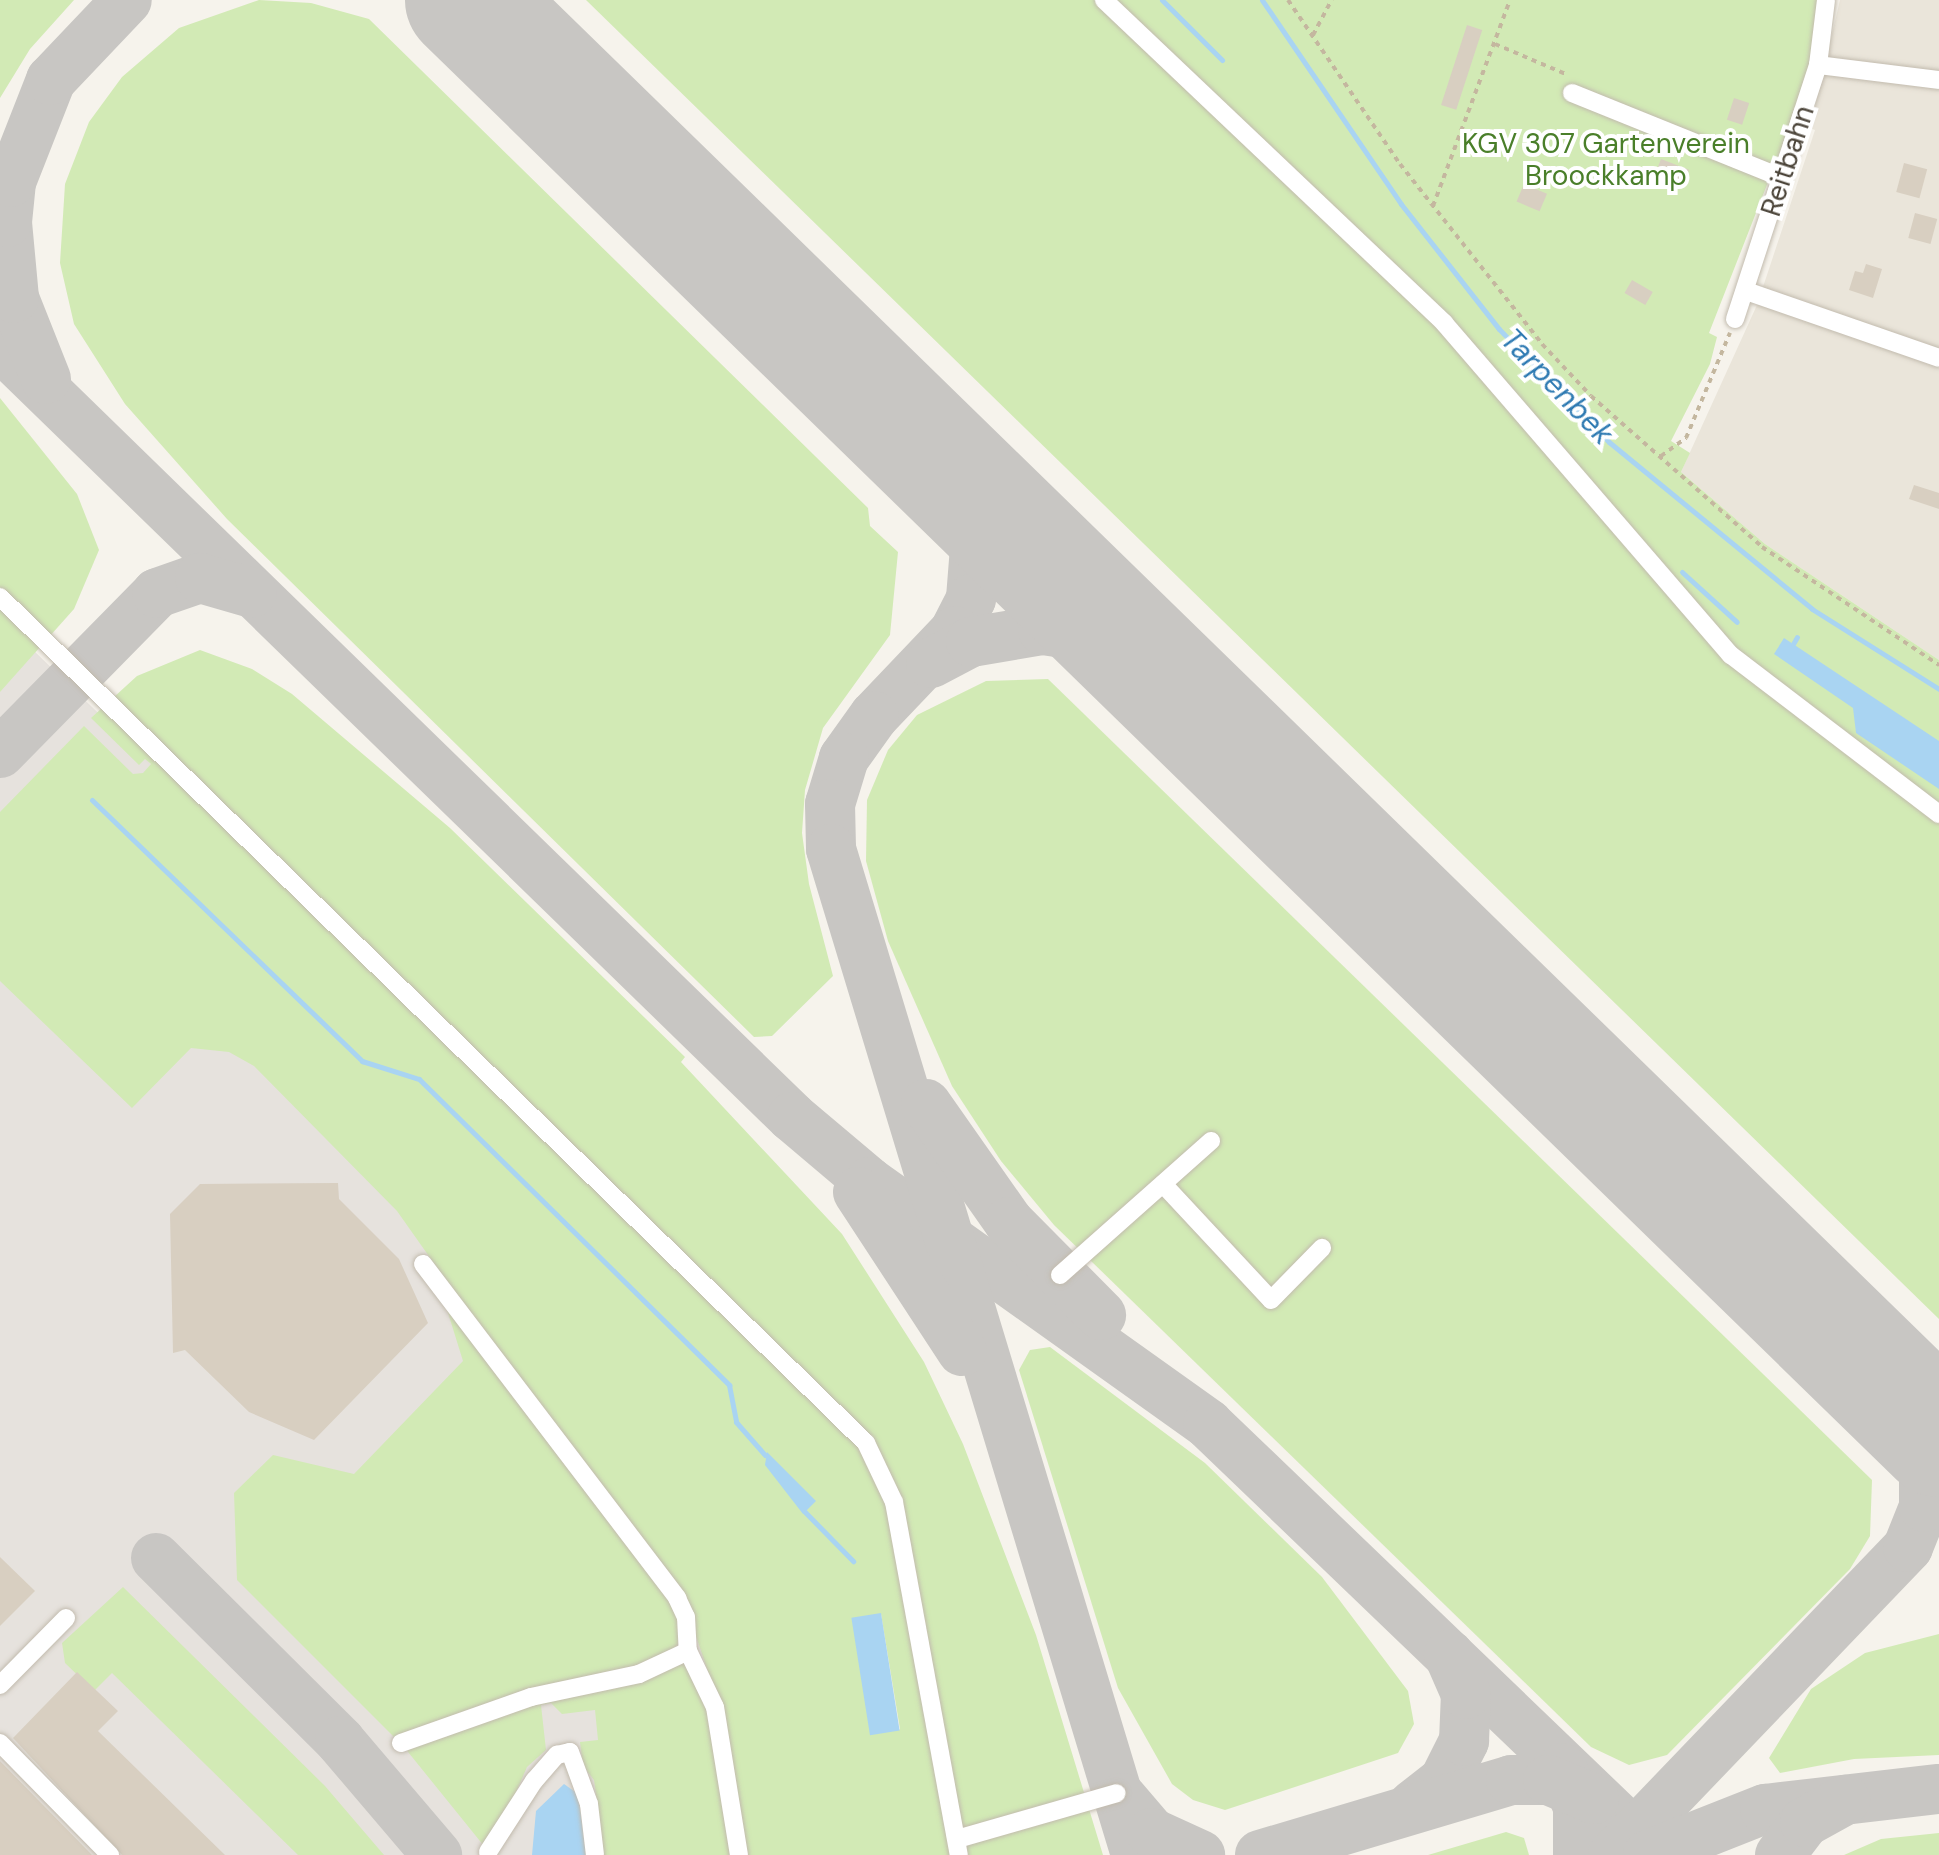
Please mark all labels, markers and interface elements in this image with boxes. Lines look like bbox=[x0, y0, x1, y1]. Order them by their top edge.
street label: Reitbahn bbox=[1754, 101, 1822, 221]
park label: KGV 307 Gartenverein Broockkamp bbox=[1462, 127, 1750, 193]
water label: Tarpenbek bbox=[1493, 322, 1621, 452]

